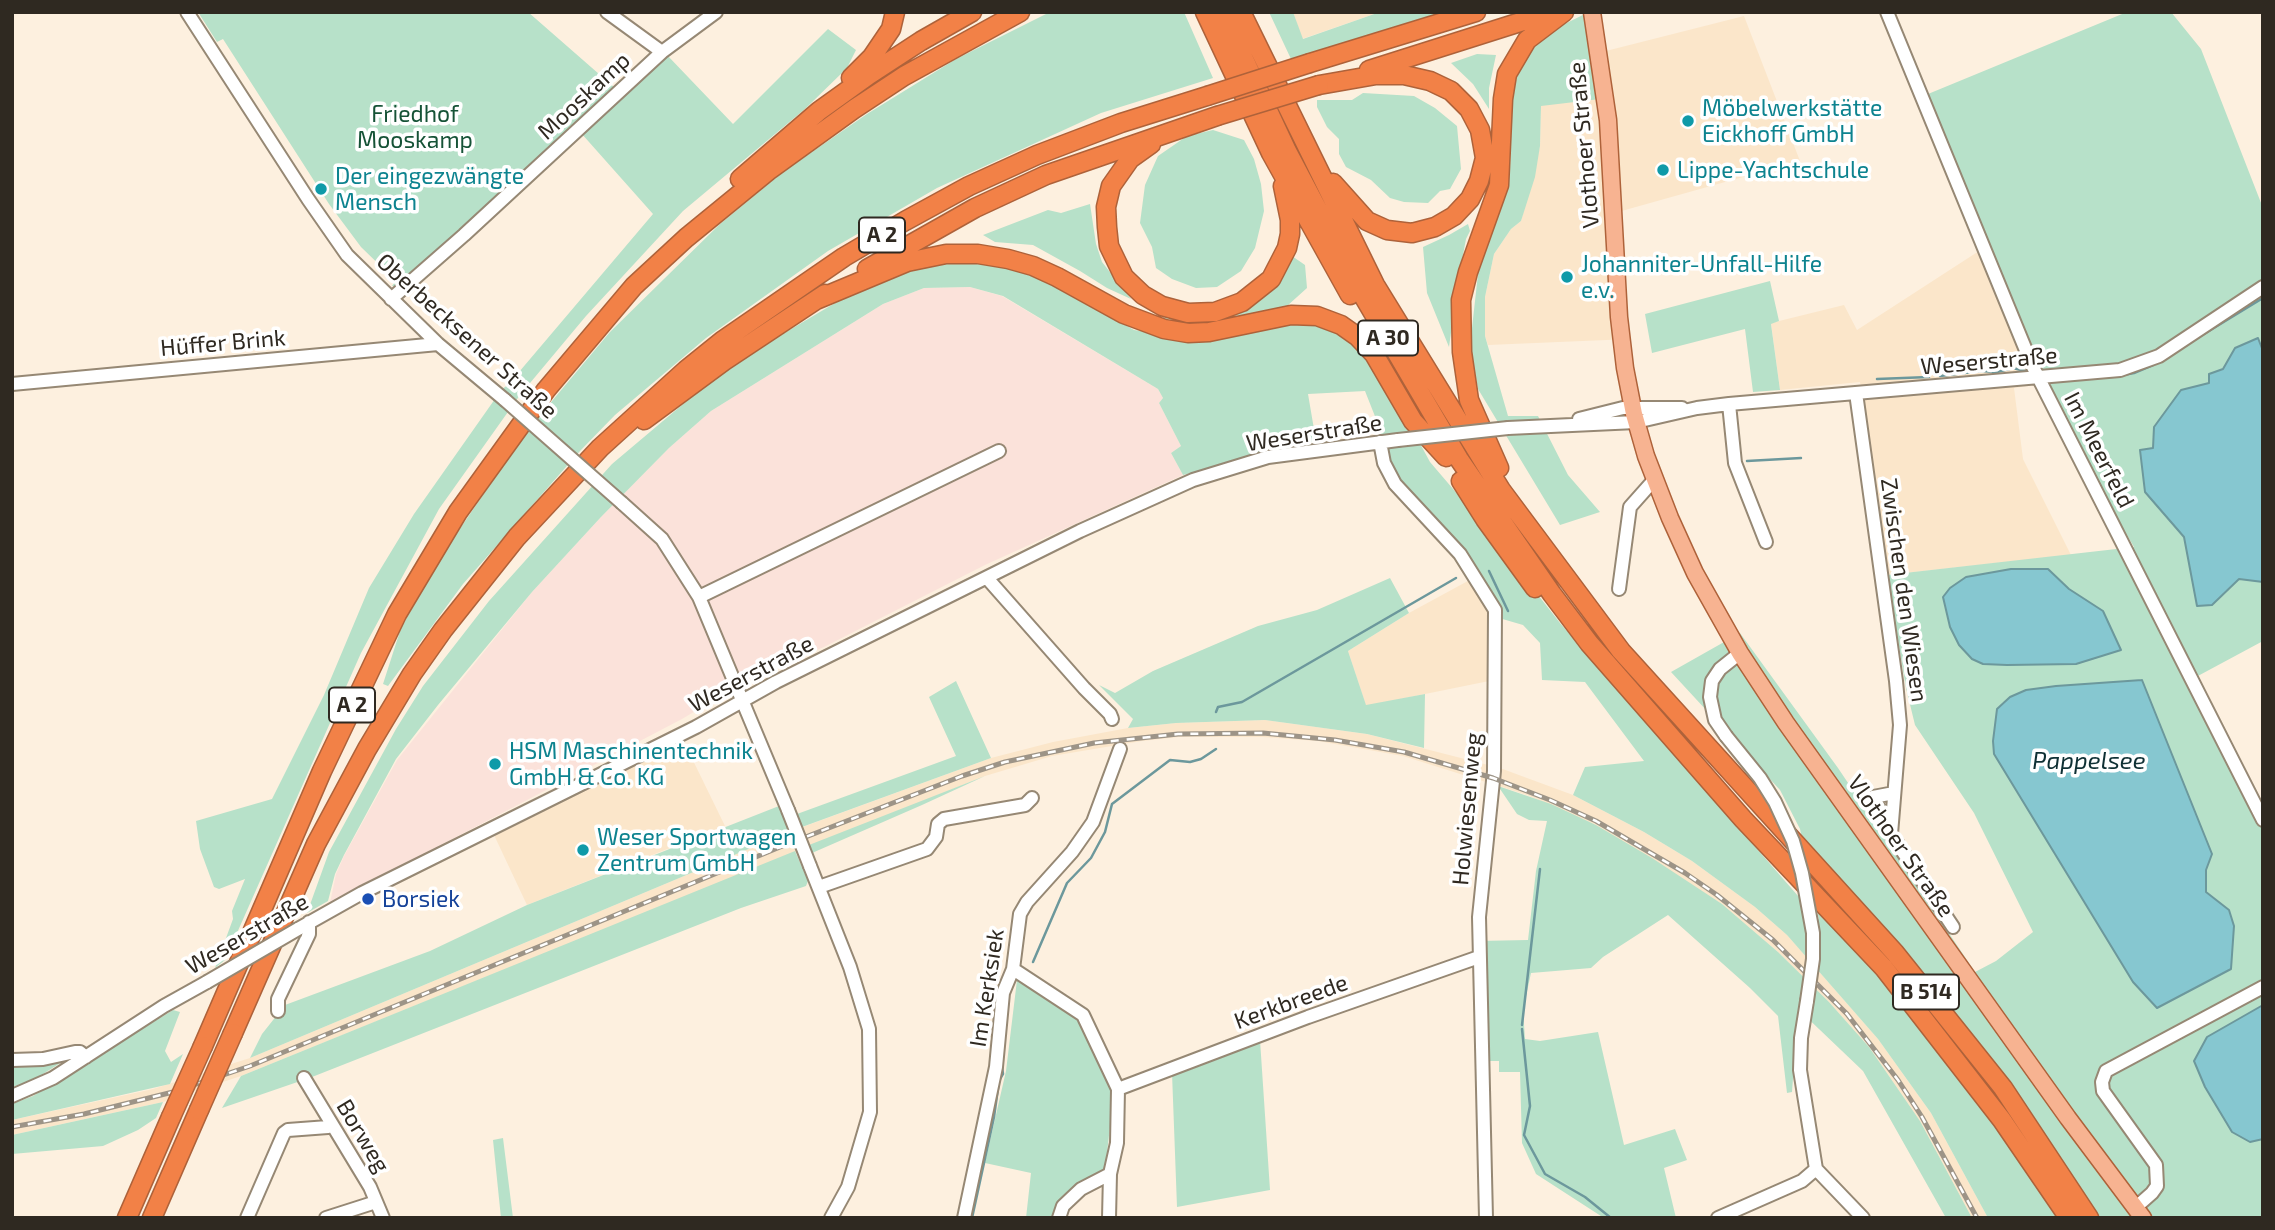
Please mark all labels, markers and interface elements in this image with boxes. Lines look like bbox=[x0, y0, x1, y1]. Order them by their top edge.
street label: Mooskamp bbox=[532, 46, 636, 146]
street label: Vlothoer Straße bbox=[1563, 61, 1605, 229]
place label: Möbelwerkstätte Eickhoff GmbH bbox=[1702, 94, 1882, 148]
park label: Friedhof Mooskamp bbox=[357, 100, 473, 154]
marker: Möbelwerkstätte Eickhoff GmbH bbox=[1680, 113, 1696, 129]
place label: Lippe-Yachtschule bbox=[1677, 156, 1869, 184]
place label: Der eingezwängte Mensch bbox=[335, 162, 524, 216]
marker: Lippe-Yachtschule bbox=[1655, 162, 1671, 178]
marker: Der eingezwängte Mensch bbox=[313, 181, 329, 197]
road number: A 2 bbox=[859, 218, 905, 252]
street label: Oberbecksener Straße bbox=[371, 248, 563, 424]
place label: Johanniter-Unfall-Hilfe e.v. bbox=[1581, 250, 1822, 304]
marker: Johanniter-Unfall-Hilfe e.v. bbox=[1559, 269, 1575, 285]
road number: A 30 bbox=[1358, 320, 1418, 356]
street label: Hüffer Brink bbox=[159, 324, 287, 362]
street label: Weserstraße bbox=[1919, 341, 2059, 381]
street label: Im Meerfeld bbox=[2058, 387, 2140, 513]
street label: Weserstraße bbox=[1244, 409, 1384, 457]
street label: Zwischen den Wiesen bbox=[1875, 476, 1933, 704]
street label: Weserstraße bbox=[684, 630, 818, 718]
road number: A 2 bbox=[329, 688, 375, 722]
street label: Holwiesenweg bbox=[1447, 731, 1487, 887]
place label: HSM Maschinentechnik GmbH & Co. KG bbox=[509, 737, 753, 791]
water label: Pappelsee bbox=[2032, 747, 2146, 775]
marker: HSM Maschinentechnik GmbH & Co. KG bbox=[487, 756, 503, 772]
street label: Vlothoer Straße bbox=[1842, 770, 1960, 922]
place label: Weser Sportwagen Zentrum GmbH bbox=[597, 823, 796, 877]
marker: Weser Sportwagen Zentrum GmbH bbox=[575, 842, 591, 858]
place label: Borsiek bbox=[382, 885, 460, 913]
street label: Weserstraße bbox=[181, 888, 313, 980]
marker: Borsiek bbox=[360, 891, 376, 907]
street label: Im Kerksiek bbox=[964, 927, 1010, 1049]
street label: Kerkbreede bbox=[1230, 969, 1352, 1035]
road number: B 514 bbox=[1893, 974, 1959, 1010]
street label: Borweg bbox=[330, 1094, 396, 1178]

